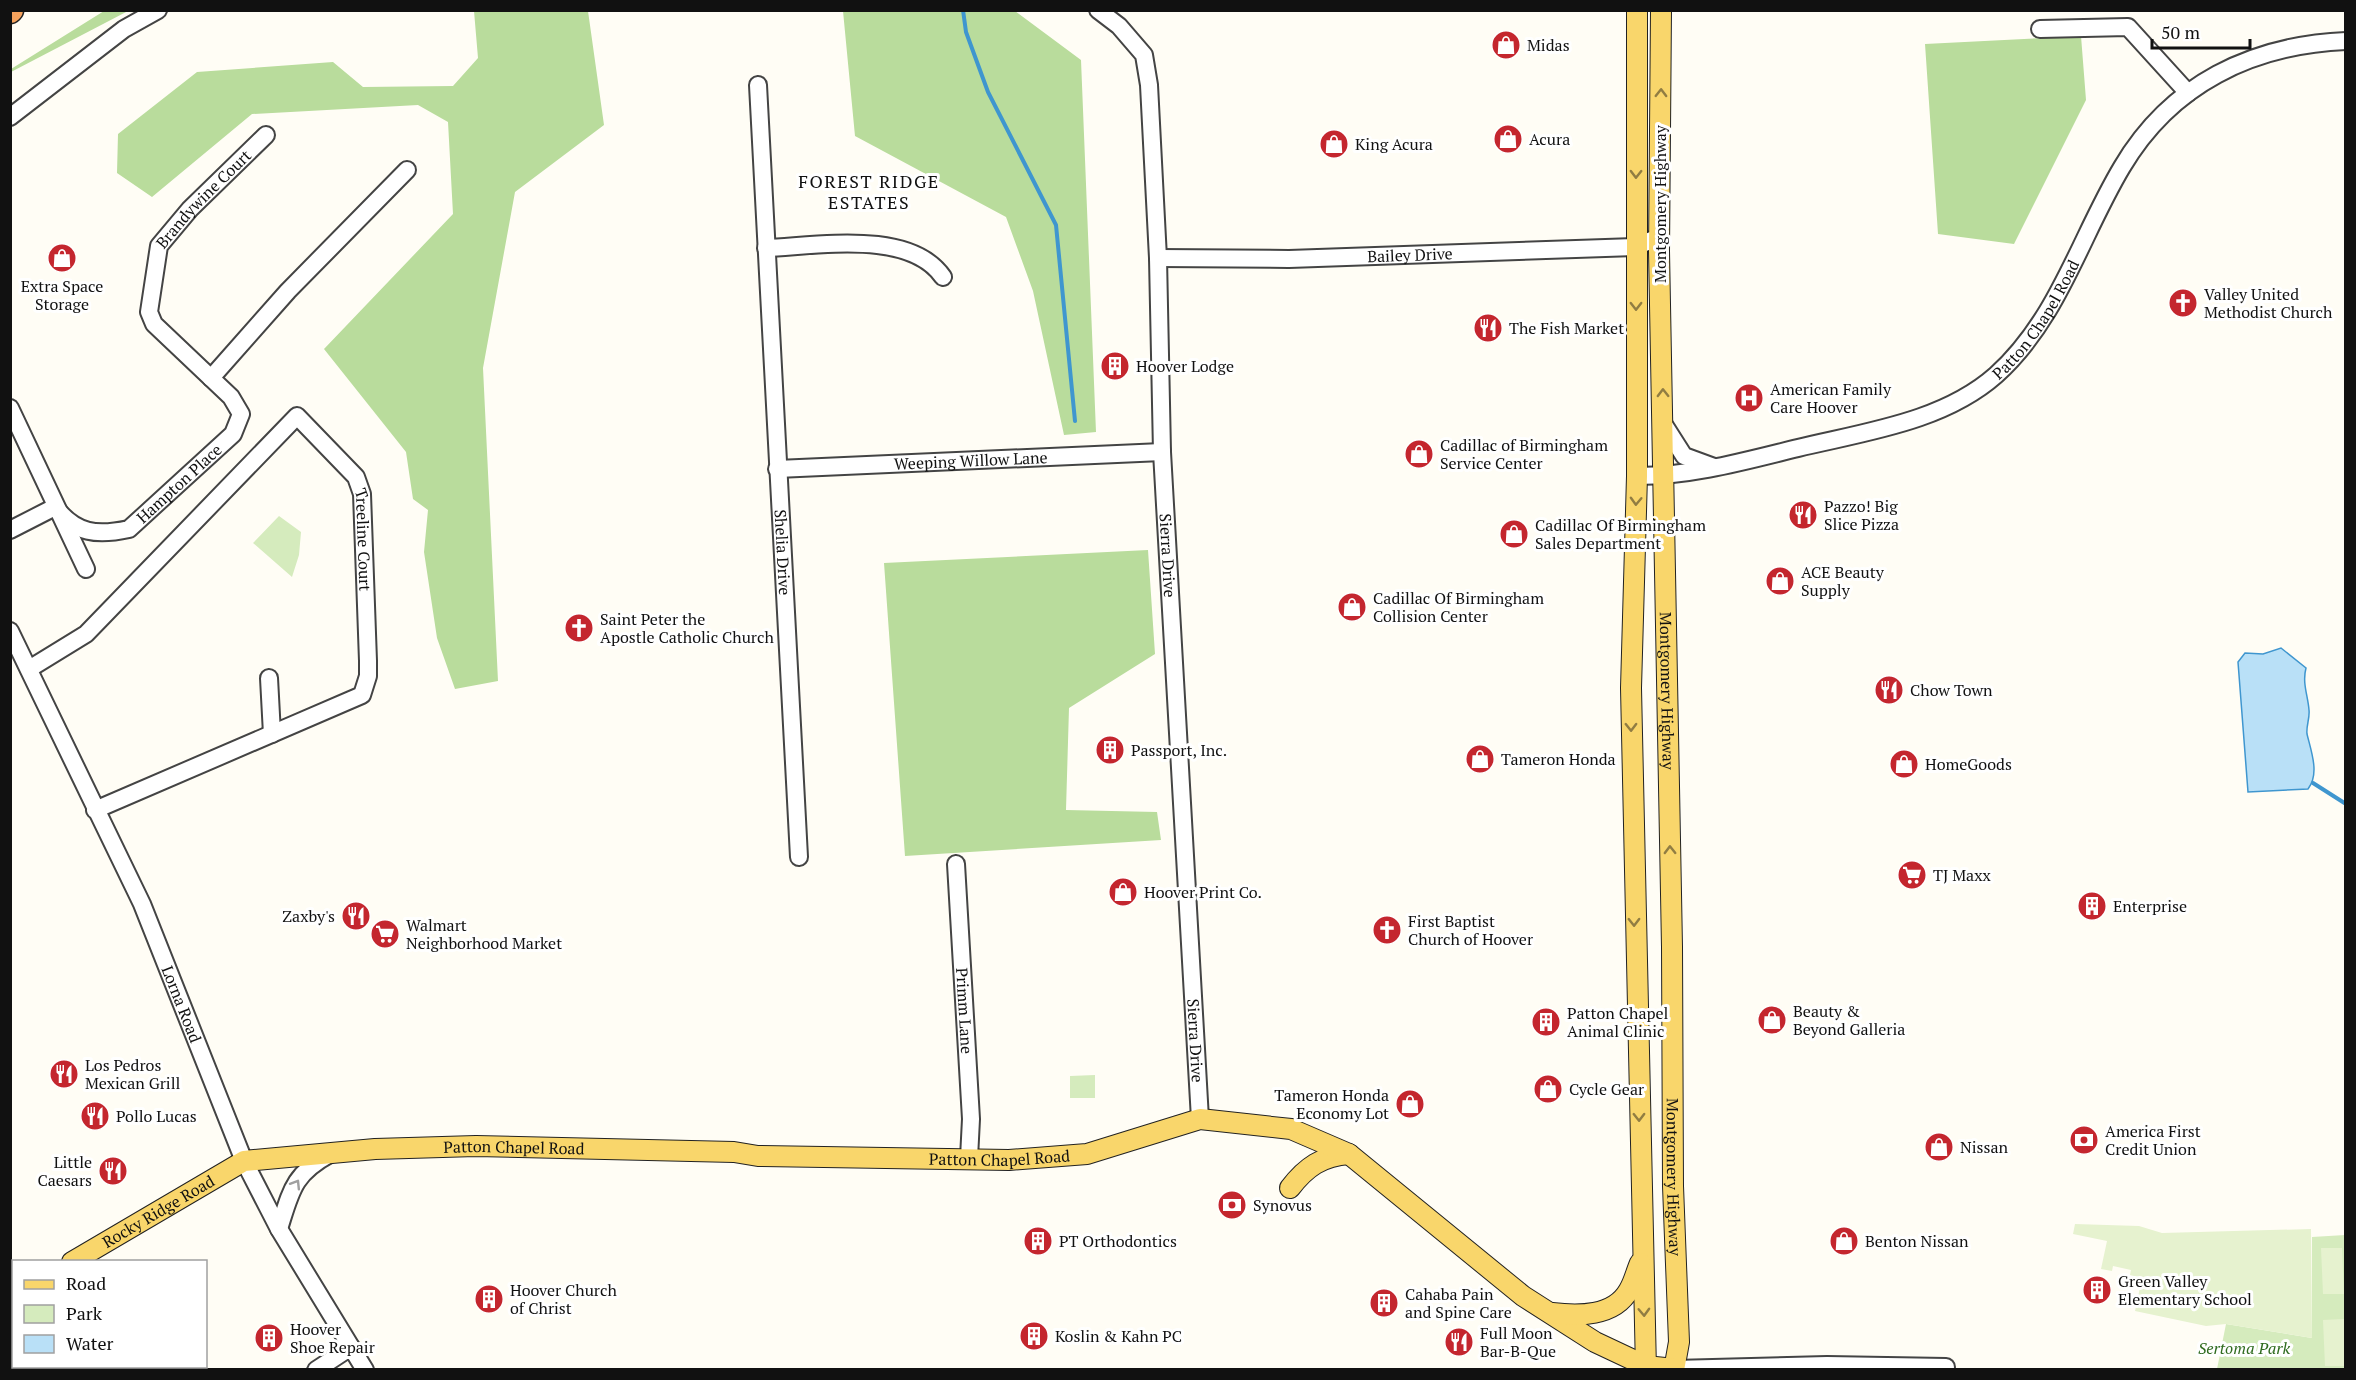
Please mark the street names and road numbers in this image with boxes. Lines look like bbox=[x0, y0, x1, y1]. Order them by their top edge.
street label: Montgomery Highway bbox=[1649, 124, 1671, 283]
street label: Brandywine Court bbox=[151, 145, 256, 253]
street label: Bailey Drive bbox=[1367, 242, 1453, 267]
street label: Patton Chapel Road bbox=[1987, 256, 2084, 384]
street label: Hampton Place bbox=[132, 439, 226, 528]
street label: Weeping Willow Lane bbox=[893, 446, 1048, 475]
street label: Treeline Court bbox=[350, 485, 376, 592]
street label: Shelia Drive bbox=[770, 509, 796, 596]
street label: Sierra Drive bbox=[1155, 513, 1181, 598]
street label: Montgomery Highway bbox=[1655, 612, 1680, 771]
street label: Lorna Road bbox=[157, 962, 207, 1046]
street label: Primm Lane bbox=[951, 967, 978, 1055]
street label: Sierra Drive bbox=[1182, 998, 1209, 1083]
street label: Montgomery Highway bbox=[1662, 1098, 1687, 1257]
street label: Patton Chapel Road bbox=[443, 1135, 585, 1160]
street label: Patton Chapel Road bbox=[929, 1144, 1071, 1171]
street label: Rocky Ridge Road bbox=[98, 1170, 218, 1253]

